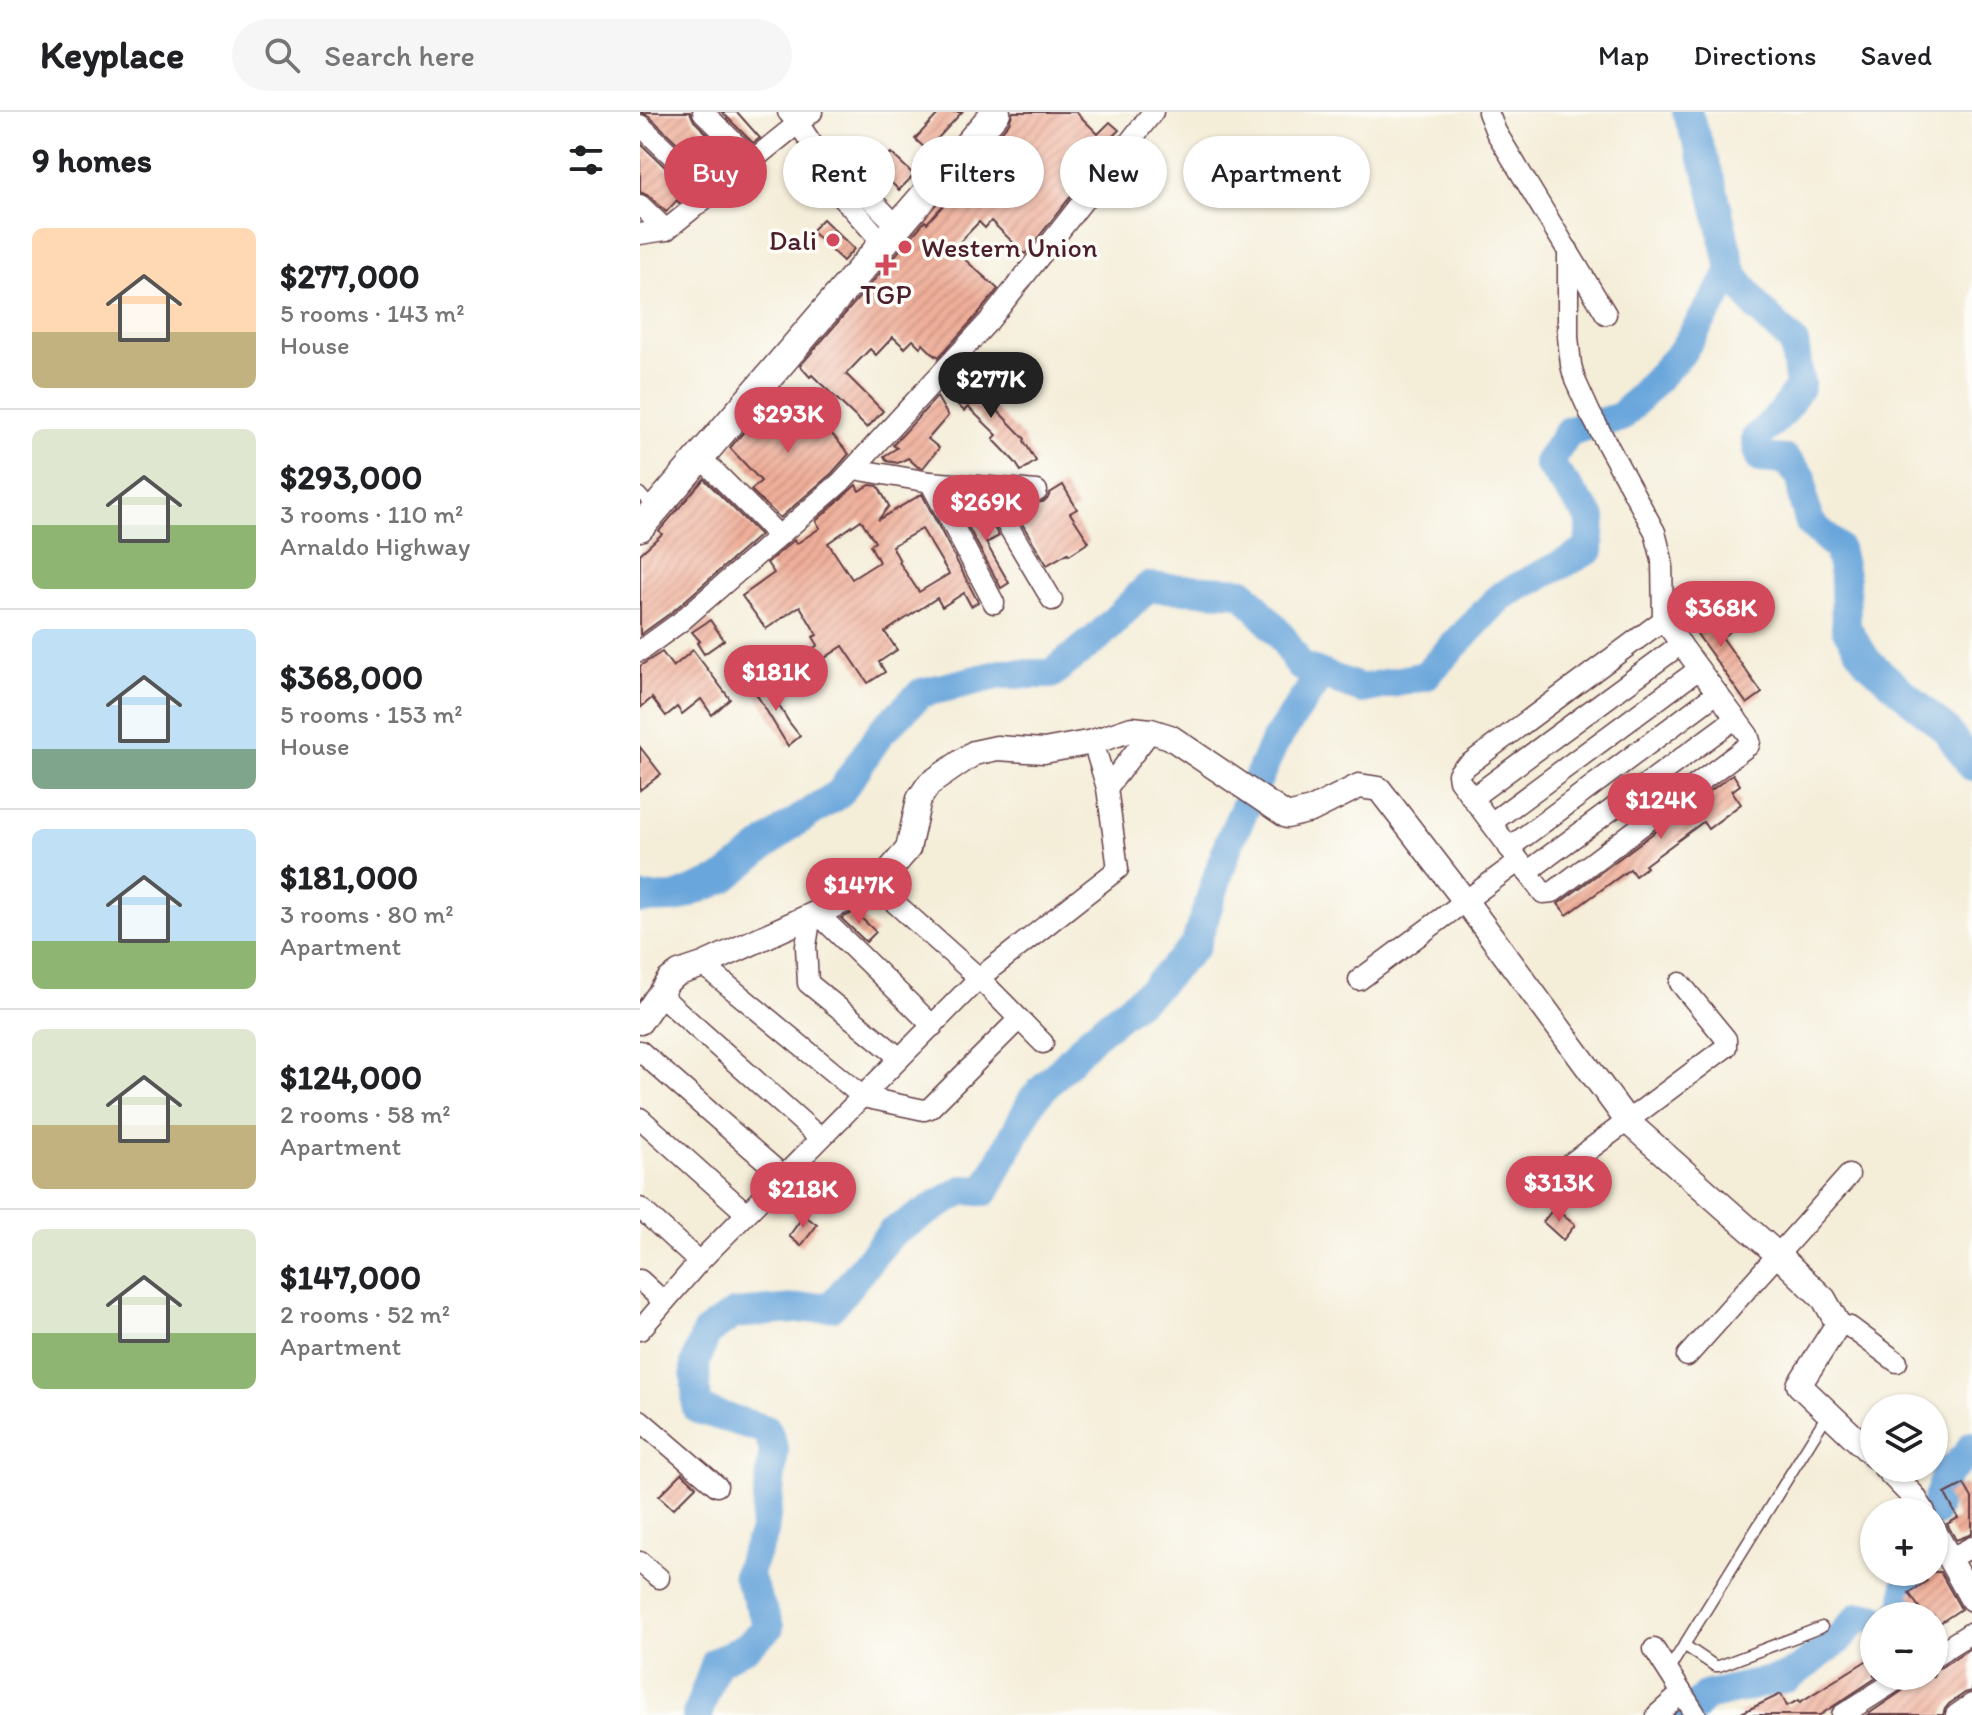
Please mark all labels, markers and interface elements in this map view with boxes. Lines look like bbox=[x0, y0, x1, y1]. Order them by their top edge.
search box bbox=[232, 19, 792, 91]
text: Keyplace bbox=[40, 32, 184, 78]
icon: search bbox=[260, 33, 304, 77]
text: Search here bbox=[324, 37, 475, 74]
text: Map bbox=[1598, 38, 1649, 72]
text: Directions bbox=[1693, 38, 1817, 72]
text: Saved bbox=[1861, 38, 1932, 72]
chip: Buy bbox=[664, 136, 767, 208]
chip: Rent bbox=[783, 136, 895, 208]
chip: Filters bbox=[911, 136, 1044, 208]
chip: New bbox=[1060, 136, 1167, 208]
chip: Apartment bbox=[1183, 136, 1370, 208]
icon: filters bbox=[564, 138, 608, 182]
text: 9 homes bbox=[32, 140, 152, 181]
place label: Dali bbox=[769, 223, 817, 257]
place label: Western Union bbox=[921, 230, 1098, 264]
marker: Dali bbox=[824, 231, 842, 249]
marker: Western Union bbox=[896, 238, 914, 256]
text: $277,000 bbox=[280, 256, 420, 297]
marker: TGP bbox=[877, 256, 895, 274]
icon: home bbox=[96, 260, 192, 356]
place label: TGP bbox=[860, 277, 912, 311]
text: 5 rooms · 143 m² bbox=[280, 297, 465, 329]
text: House bbox=[280, 329, 350, 361]
pin: $277K bbox=[935, 352, 1047, 420]
text: $277K bbox=[956, 362, 1026, 394]
pin: $293K bbox=[732, 387, 844, 455]
text: $293K bbox=[752, 397, 824, 429]
text: $293,000 bbox=[280, 457, 422, 498]
icon: home bbox=[96, 461, 192, 557]
pin: $269K bbox=[930, 475, 1042, 543]
text: $269K bbox=[951, 485, 1021, 517]
text: 3 rooms · 110 m² bbox=[280, 498, 463, 530]
text: Arnaldo Highway bbox=[280, 530, 470, 562]
pin: $368K bbox=[1665, 581, 1777, 649]
text: $368K bbox=[1685, 591, 1757, 623]
pin: $181K bbox=[720, 645, 832, 713]
text: $181K bbox=[742, 655, 810, 687]
text: $368,000 bbox=[280, 657, 423, 698]
icon: home bbox=[96, 661, 192, 757]
text: 5 rooms · 153 m² bbox=[280, 698, 463, 730]
text: House bbox=[280, 730, 350, 762]
pin: $124K bbox=[1605, 773, 1717, 841]
text: $124K bbox=[1625, 783, 1697, 815]
text: $181,000 bbox=[280, 857, 418, 898]
pin: $147K bbox=[803, 858, 915, 926]
icon: home bbox=[96, 861, 192, 957]
text: $147K bbox=[824, 868, 894, 900]
text: 3 rooms · 80 m² bbox=[280, 898, 454, 930]
text: Apartment bbox=[280, 930, 401, 962]
text: $124,000 bbox=[280, 1057, 422, 1098]
icon: home bbox=[96, 1061, 192, 1157]
text: 2 rooms · 58 m² bbox=[280, 1098, 451, 1130]
text: Apartment bbox=[280, 1130, 401, 1162]
pin: $313K bbox=[1503, 1156, 1615, 1224]
pin: $218K bbox=[747, 1162, 859, 1230]
text: $313K bbox=[1524, 1166, 1594, 1198]
text: $218K bbox=[768, 1172, 838, 1204]
text: $147,000 bbox=[280, 1257, 421, 1298]
icon: home bbox=[96, 1261, 192, 1357]
text: 2 rooms · 52 m² bbox=[280, 1298, 450, 1330]
text: Apartment bbox=[280, 1330, 401, 1362]
map controls bbox=[1860, 1394, 1948, 1690]
button: layers bbox=[1860, 1394, 1948, 1482]
button: + bbox=[1860, 1498, 1948, 1586]
button: − bbox=[1860, 1602, 1948, 1690]

